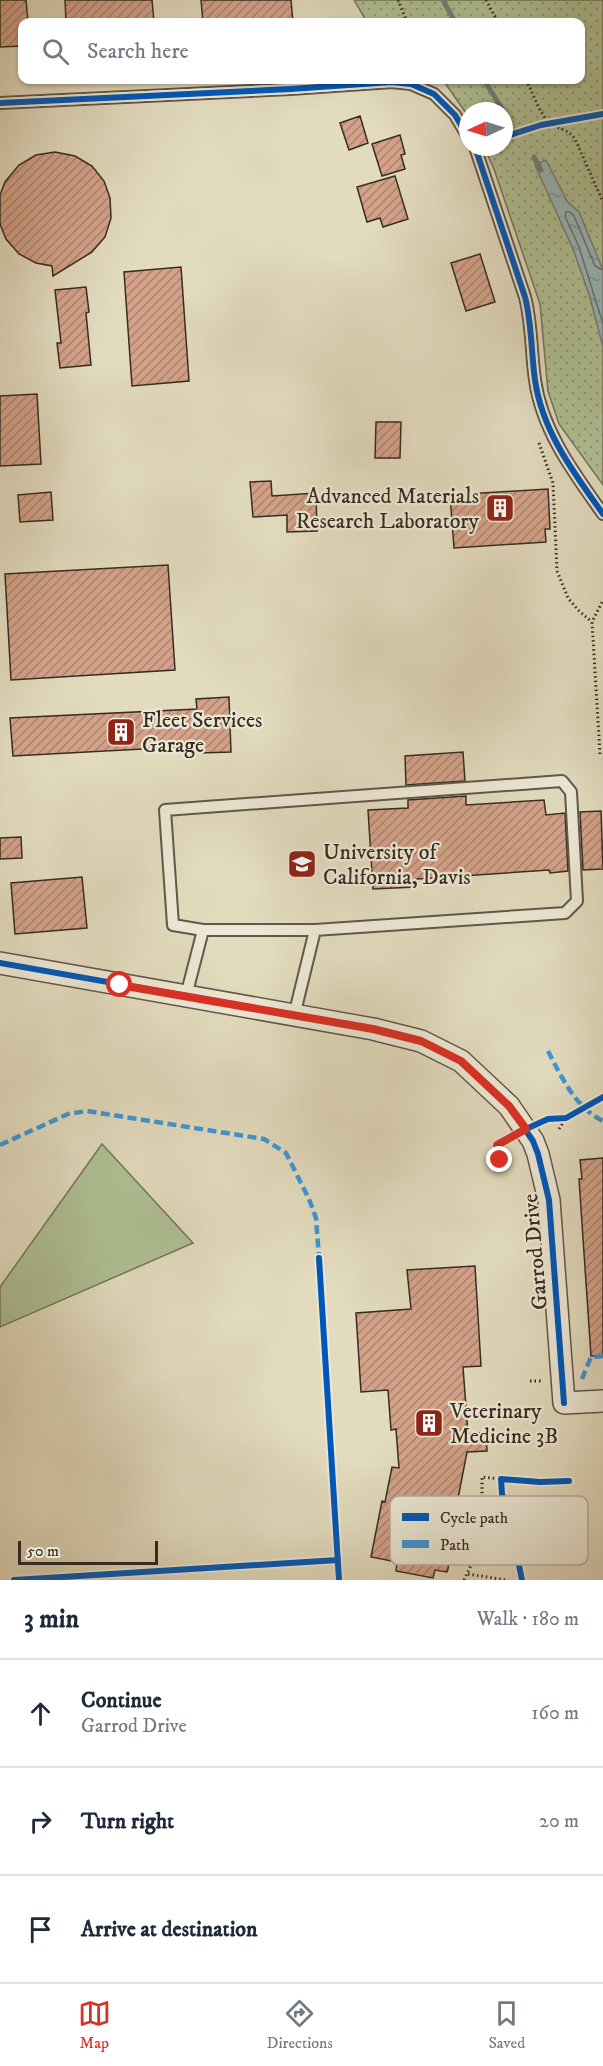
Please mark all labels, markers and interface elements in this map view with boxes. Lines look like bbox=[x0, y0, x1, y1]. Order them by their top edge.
search box bbox=[18, 18, 585, 84]
icon: search bbox=[39, 35, 72, 68]
text: Search here bbox=[87, 38, 189, 65]
north arrow bbox=[459, 102, 513, 156]
place label: Advanced Materials Research Laboratory bbox=[296, 483, 480, 535]
building icon: Advanced Materials Research Laboratory bbox=[484, 492, 516, 524]
place label: Fleet Services Garage bbox=[142, 707, 262, 759]
building icon: Fleet Services Garage bbox=[105, 716, 137, 748]
place label: University of California, Davis bbox=[323, 839, 471, 891]
school or university icon: University of California, Davis bbox=[286, 848, 318, 880]
route start bbox=[106, 971, 132, 997]
route end bbox=[486, 1146, 512, 1172]
street label: Garrod Drive bbox=[517, 1193, 554, 1311]
place label: Veterinary Medicine 3B bbox=[449, 1398, 558, 1450]
building icon: Veterinary Medicine 3B bbox=[413, 1407, 445, 1439]
legend bbox=[390, 1496, 588, 1565]
text: Cycle path bbox=[440, 1508, 509, 1528]
text: Path bbox=[440, 1535, 470, 1555]
scale bar bbox=[18, 1538, 158, 1566]
text: 50 m bbox=[27, 1541, 59, 1561]
text: 3 min bbox=[24, 1603, 79, 1636]
text: Walk · 180 m bbox=[477, 1607, 579, 1632]
text: Continue bbox=[81, 1687, 162, 1714]
icon: ahead bbox=[24, 1697, 57, 1730]
text: 160 m bbox=[531, 1701, 579, 1726]
text: Garrod Drive bbox=[81, 1714, 187, 1739]
icon: right bbox=[24, 1805, 57, 1838]
text: Turn right bbox=[81, 1808, 174, 1835]
text: 20 m bbox=[539, 1809, 579, 1834]
icon: arrive bbox=[24, 1913, 57, 1946]
text: Arrive at destination bbox=[81, 1916, 258, 1943]
tab: Map bbox=[78, 1997, 111, 2053]
tab: Directions bbox=[266, 1997, 333, 2053]
tab: Saved bbox=[488, 1997, 525, 2053]

